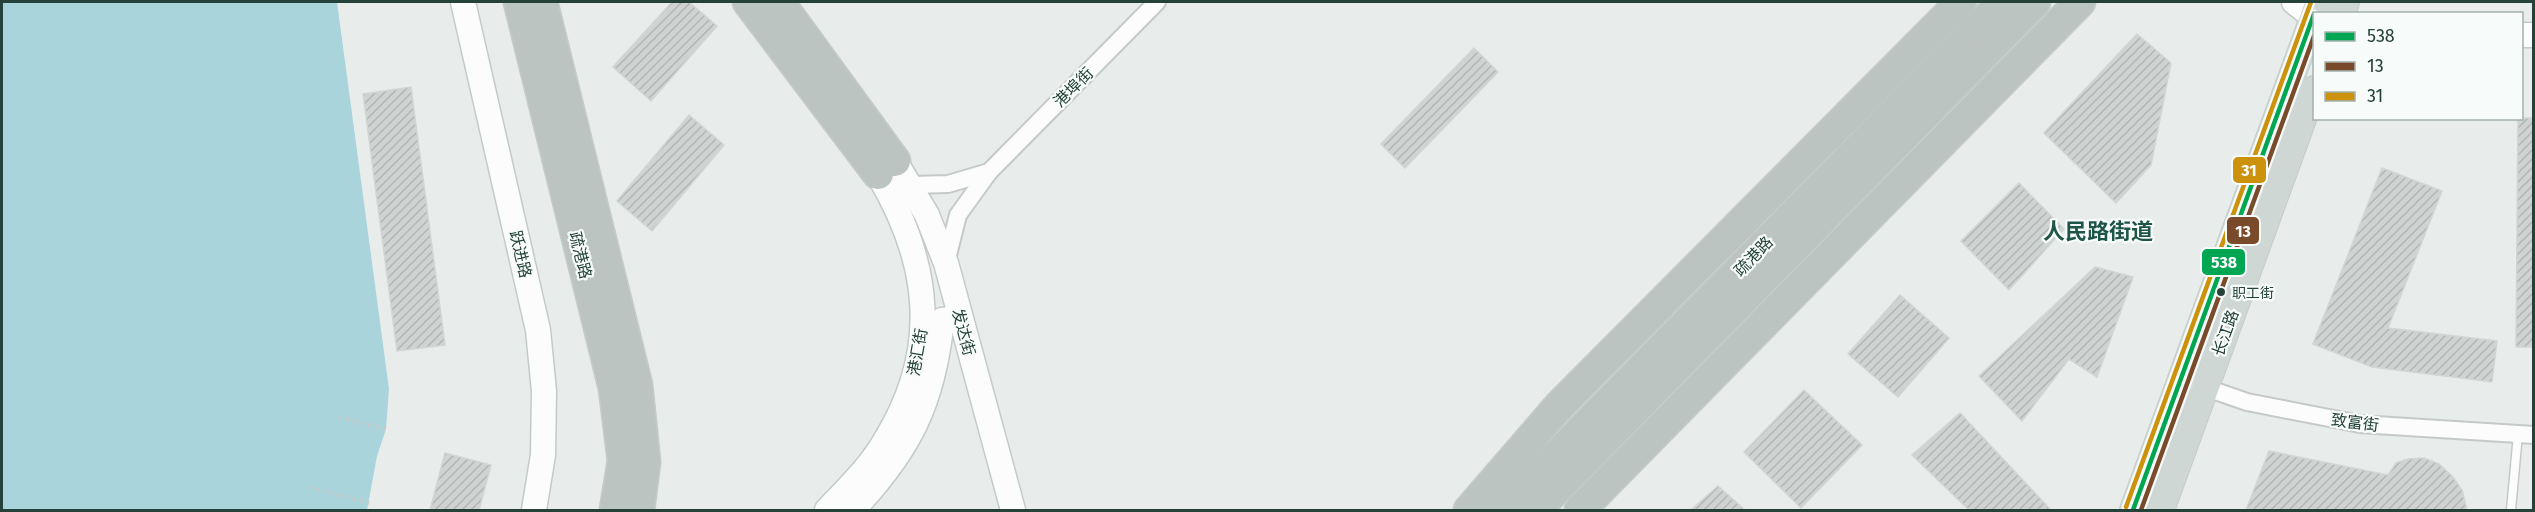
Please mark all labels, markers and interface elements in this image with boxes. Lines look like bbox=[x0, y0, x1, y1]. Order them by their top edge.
legend bbox=[2313, 12, 2523, 120]
text: 538 bbox=[2367, 25, 2395, 47]
text: 13 bbox=[2367, 55, 2384, 77]
street label: 港埠街 bbox=[1050, 64, 1097, 111]
text: 31 bbox=[2367, 85, 2383, 107]
line badge: 31 bbox=[2232, 156, 2267, 184]
text: 31 bbox=[2240, 161, 2257, 180]
line badge: 13 bbox=[2226, 216, 2260, 245]
district label: 人民路街道 bbox=[2043, 218, 2153, 245]
text: 13 bbox=[2235, 222, 2251, 241]
street label: 跃进路 bbox=[506, 229, 535, 280]
street label: 疏港路 bbox=[565, 230, 596, 281]
street label: 疏港路 bbox=[1730, 232, 1777, 280]
line badge: 538 bbox=[2201, 248, 2246, 276]
text: 538 bbox=[2211, 253, 2237, 272]
place label: 职工街 bbox=[2232, 285, 2274, 302]
marker: 职工街 bbox=[2215, 286, 2227, 298]
street label: 发达街 bbox=[948, 306, 979, 358]
street label: 长江路 bbox=[2208, 307, 2243, 359]
street label: 港汇街 bbox=[904, 327, 931, 377]
street label: 致富街 bbox=[2330, 410, 2380, 435]

